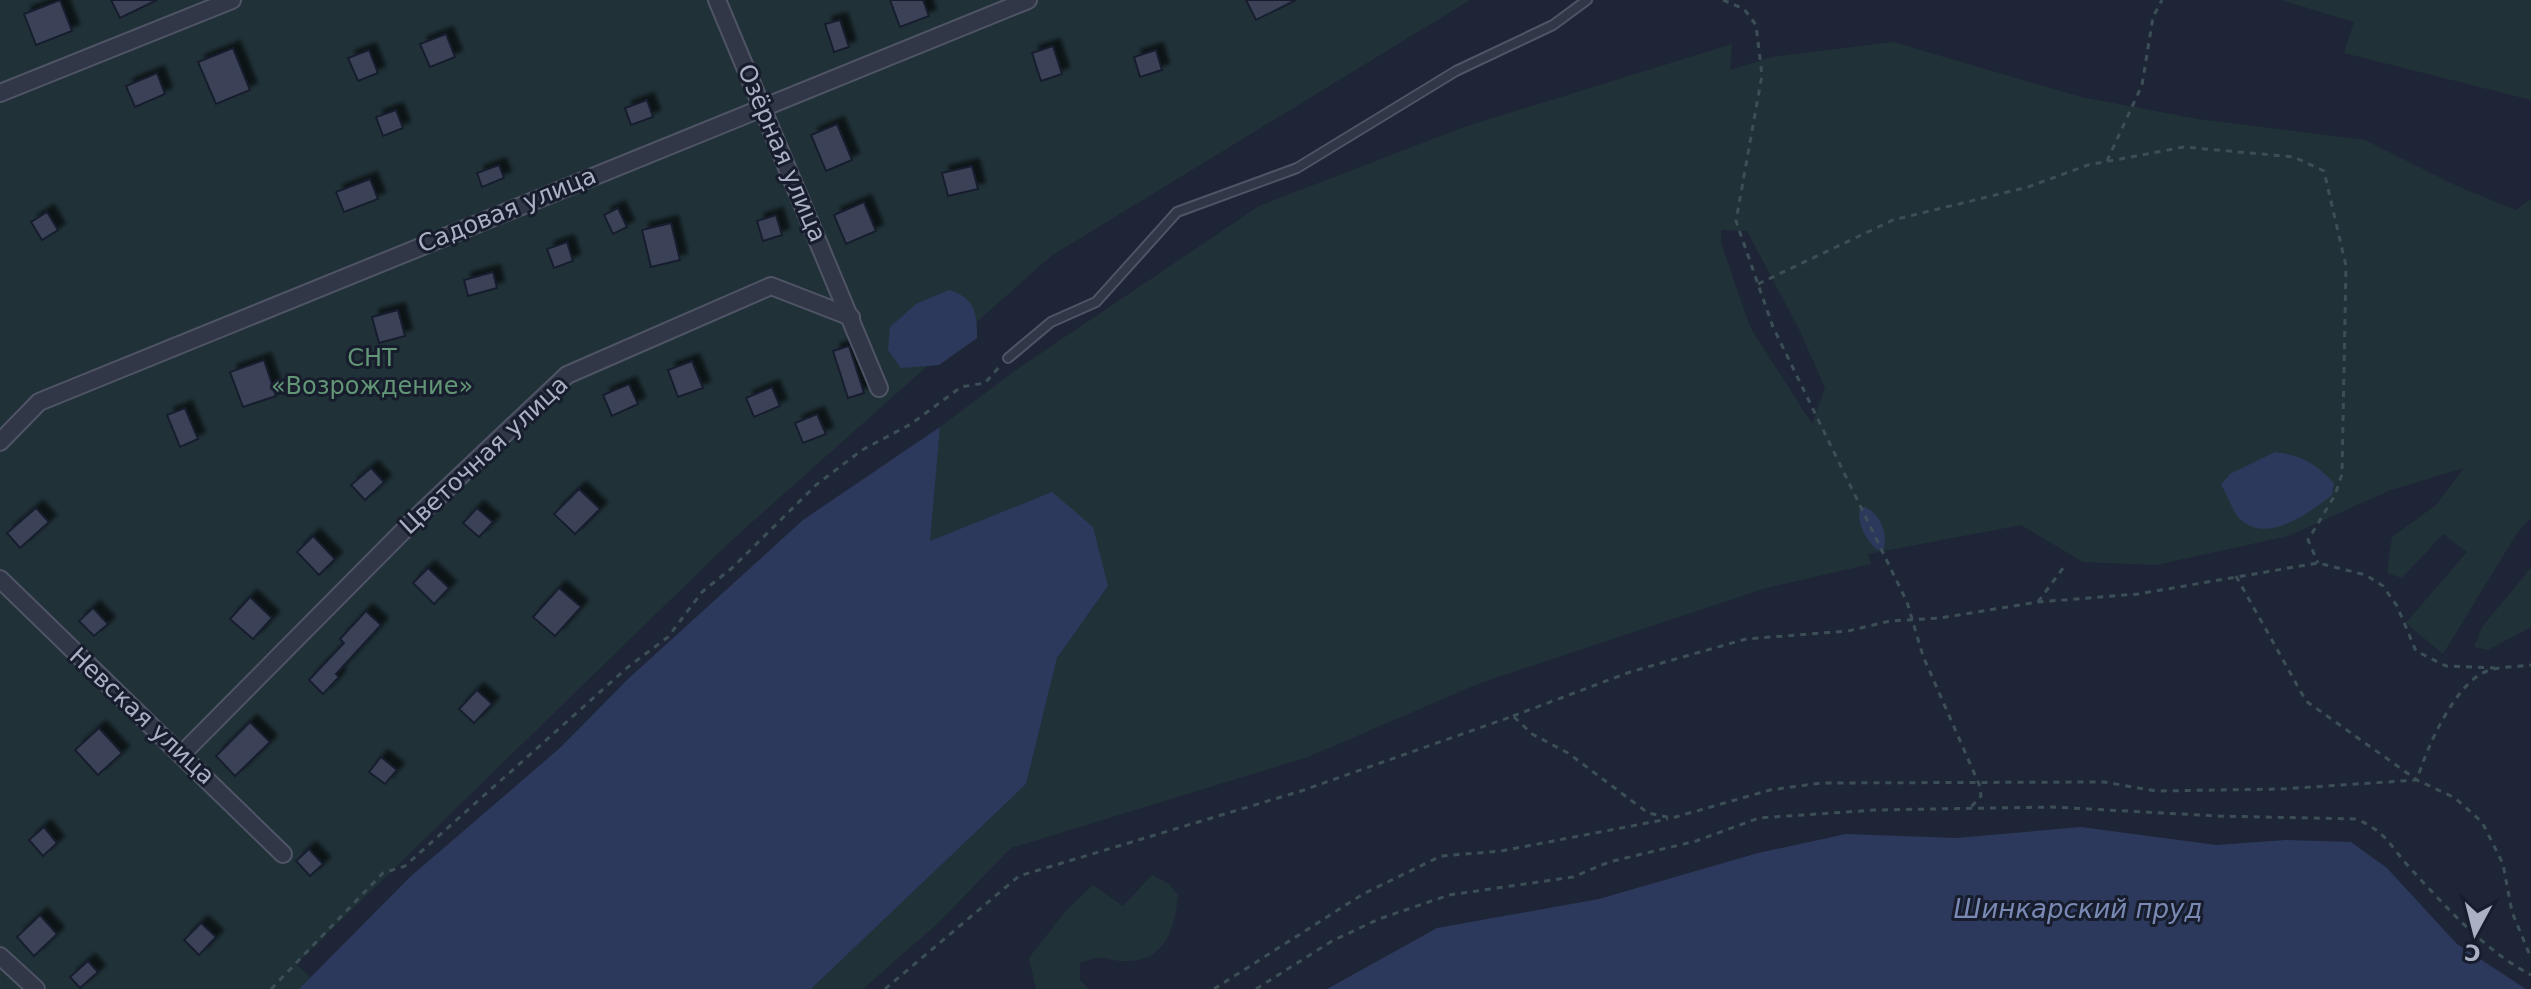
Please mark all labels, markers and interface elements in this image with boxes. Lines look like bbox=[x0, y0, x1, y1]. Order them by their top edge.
street label: Озёрная улица bbox=[732, 60, 832, 246]
street label: Садовая улица bbox=[414, 161, 600, 259]
park label: СНТ «Возрождение» bbox=[271, 344, 473, 400]
street label: Цветочная улица bbox=[394, 370, 574, 540]
street label: Невская улица bbox=[64, 642, 220, 790]
north arrow bbox=[2435, 893, 2515, 973]
water label: Шинкарский пруд bbox=[1954, 894, 2202, 924]
text: С bbox=[2463, 939, 2482, 966]

